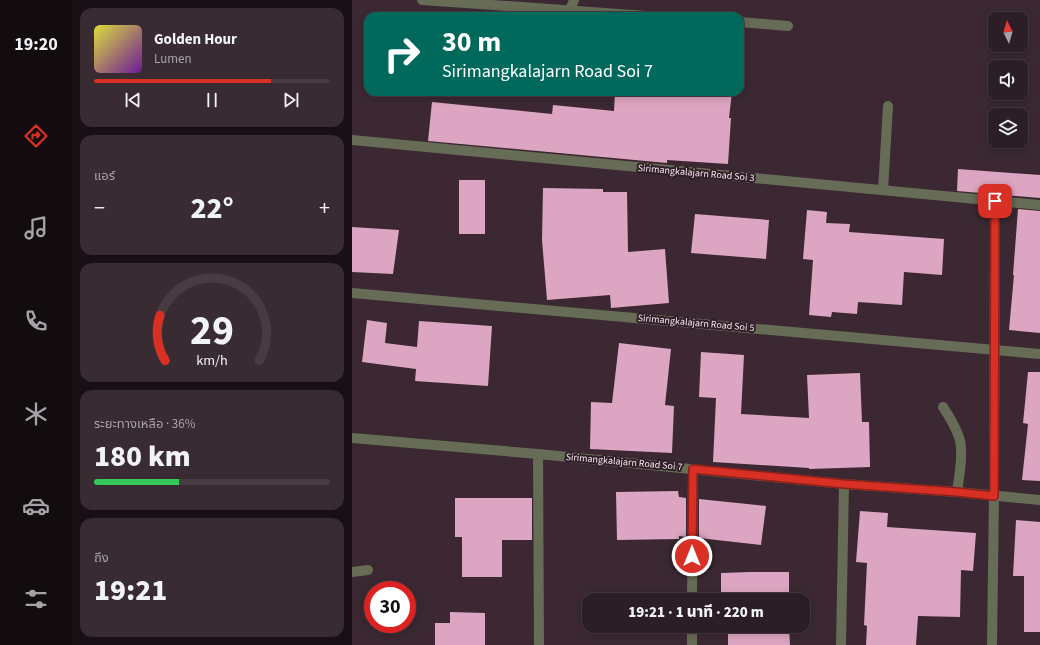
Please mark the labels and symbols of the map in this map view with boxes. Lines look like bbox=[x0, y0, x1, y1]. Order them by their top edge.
north arrow bbox=[988, 12, 1028, 52]
street label: Sirimangkalajarn Road Soi 3 bbox=[637, 161, 755, 185]
pin bbox=[978, 184, 1012, 218]
street label: Sirimangkalajarn Road Soi 5 bbox=[637, 311, 755, 335]
street label: Sirimangkalajarn Road Soi 7 bbox=[565, 450, 683, 474]
position arrow bbox=[671, 535, 713, 577]
speed limit sign: 30 bbox=[364, 581, 416, 633]

